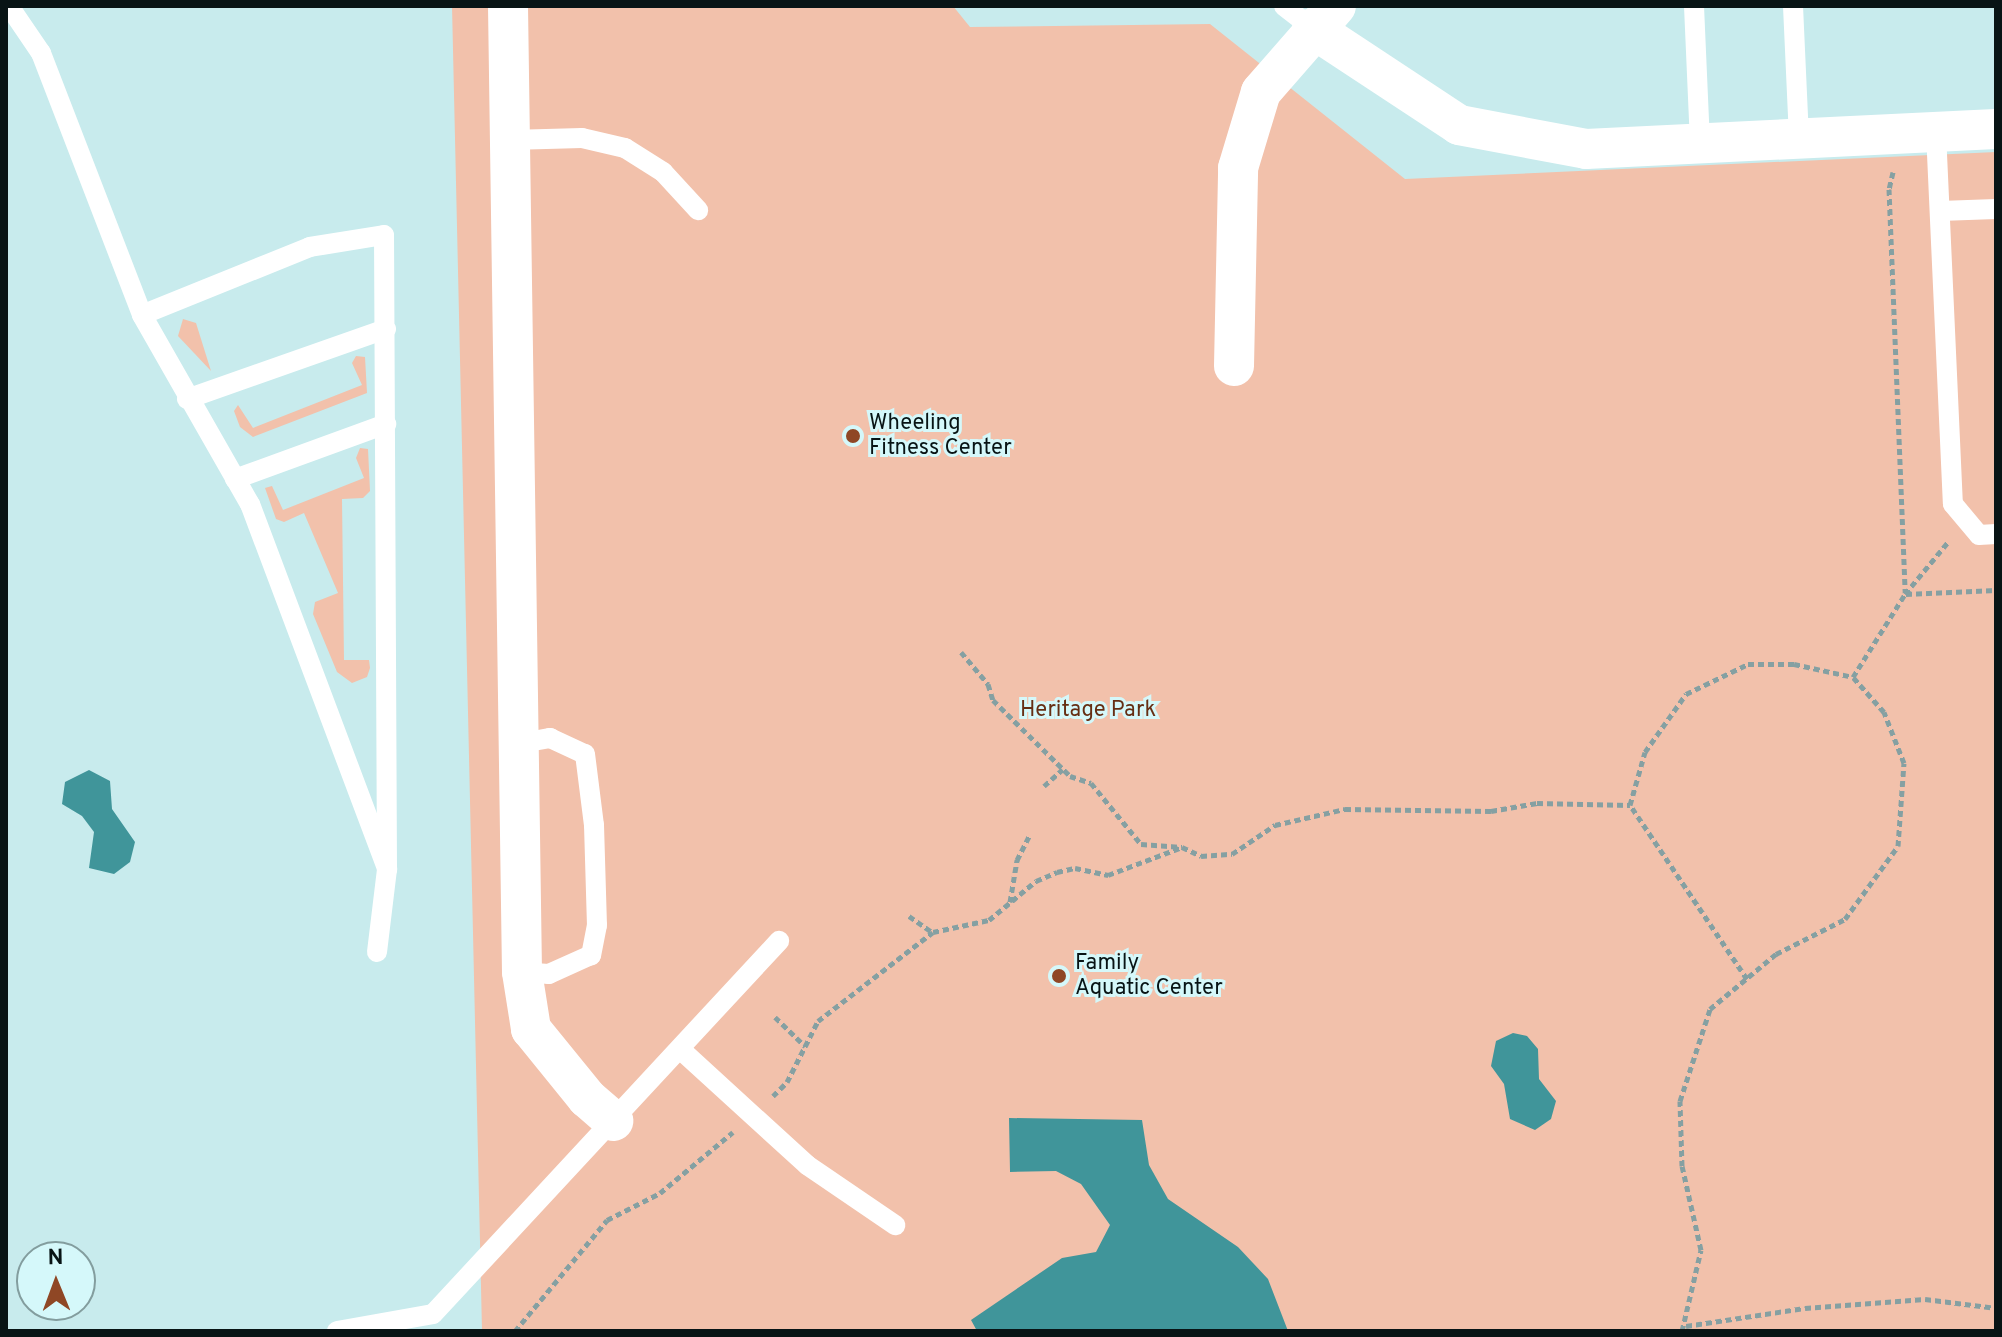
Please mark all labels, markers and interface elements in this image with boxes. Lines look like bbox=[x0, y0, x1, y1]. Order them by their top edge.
place label: Wheeling Fitness Center bbox=[869, 410, 1012, 462]
marker: Wheeling Fitness Center bbox=[844, 427, 862, 445]
park label: Heritage Park bbox=[1020, 698, 1156, 724]
place label: Family Aquatic Center bbox=[1075, 950, 1223, 1002]
marker: Family Aquatic Center bbox=[1050, 967, 1068, 985]
north arrow bbox=[16, 1241, 96, 1321]
text: N bbox=[47, 1245, 64, 1272]

